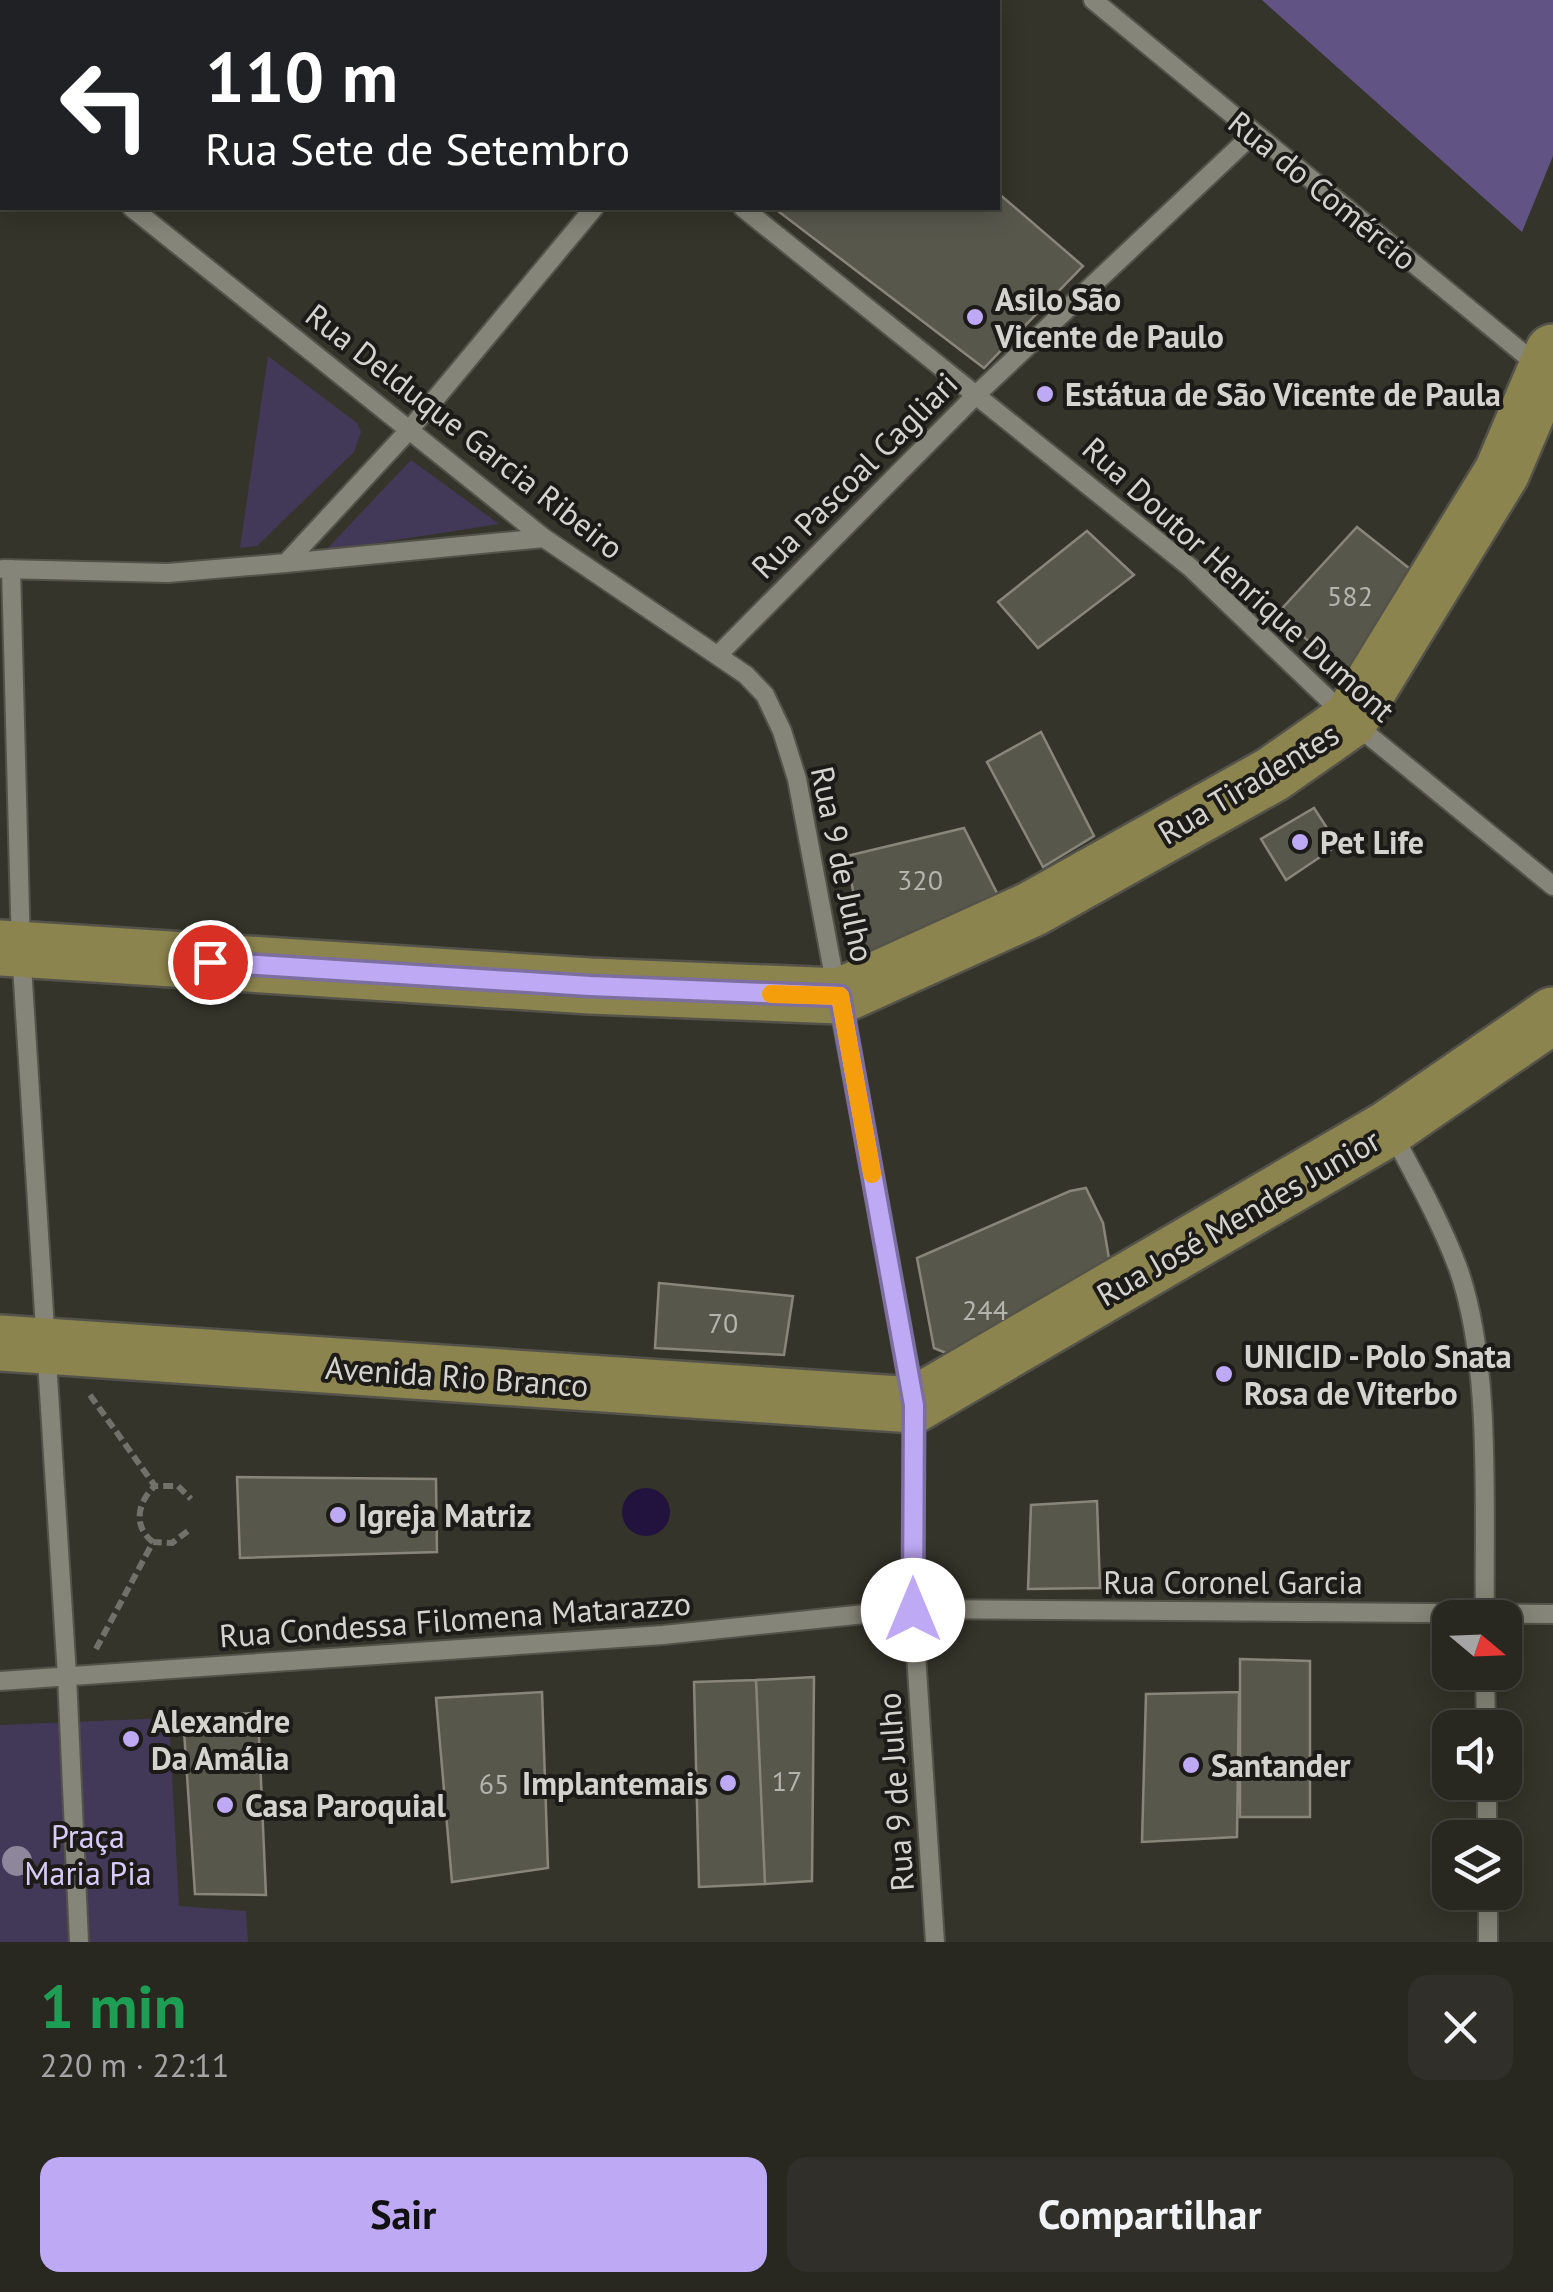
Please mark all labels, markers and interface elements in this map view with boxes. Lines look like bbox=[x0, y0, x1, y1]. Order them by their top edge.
text: 110 m bbox=[205, 31, 398, 121]
icon: left bbox=[40, 40, 170, 170]
street label: Rua do Comércio bbox=[1220, 101, 1426, 279]
text: Rua Sete de Setembro bbox=[205, 119, 630, 177]
place label: Asilo São Vicente de Paulo bbox=[994, 278, 1224, 357]
street label: Rua Delduque Garcia Ribeiro bbox=[298, 294, 632, 568]
marker: Asilo São Vicente de Paulo bbox=[964, 306, 986, 328]
street label: Rua Pascoal Cagliari bbox=[742, 363, 966, 587]
place label: Estátua de São Vicente de Paula bbox=[1065, 373, 1501, 415]
marker: Estátua de São Vicente de Paula bbox=[1034, 383, 1056, 405]
street label: Rua Doutor Henrique Dumont bbox=[1074, 427, 1404, 731]
house number: 582 bbox=[1327, 577, 1373, 614]
street label: Rua Tiradentes bbox=[1150, 713, 1346, 853]
street label: Rua 9 de Julho bbox=[802, 762, 884, 966]
place label: Pet Life bbox=[1320, 821, 1424, 863]
marker: Pet Life bbox=[1289, 831, 1311, 853]
house number: 320 bbox=[897, 861, 943, 898]
pin bbox=[168, 920, 253, 1005]
icon: arrive bbox=[183, 935, 238, 990]
street label: Rua José Mendes Junior bbox=[1089, 1119, 1387, 1315]
house number: 244 bbox=[962, 1291, 1008, 1328]
house number: 70 bbox=[708, 1304, 738, 1341]
place label: UNICID - Polo Snata Rosa de Viterbo bbox=[1244, 1335, 1512, 1414]
street label: Avenida Rio Branco bbox=[324, 1346, 590, 1406]
marker: UNICID - Polo Snata Rosa de Viterbo bbox=[1213, 1363, 1235, 1385]
place label: Igreja Matriz bbox=[358, 1494, 531, 1536]
marker: Igreja Matriz bbox=[327, 1504, 349, 1526]
position arrow bbox=[861, 1558, 965, 1662]
street label: Rua Coronel Garcia bbox=[1103, 1561, 1363, 1603]
street label: Rua Condessa Filomena Matarazzo bbox=[218, 1582, 692, 1656]
north arrow bbox=[1432, 1600, 1522, 1690]
map controls bbox=[1432, 1600, 1522, 1910]
street label: Rua 9 de Julho bbox=[867, 1691, 923, 1893]
place label: Alexandre Da Amália bbox=[151, 1700, 290, 1779]
button: sound bbox=[1432, 1710, 1522, 1800]
marker: Alexandre Da Amália bbox=[120, 1728, 142, 1750]
place label: Santander bbox=[1211, 1744, 1351, 1786]
marker: Santander bbox=[1180, 1754, 1202, 1776]
place label: Implantemais bbox=[522, 1762, 708, 1804]
house number: 17 bbox=[772, 1762, 802, 1799]
house number: 65 bbox=[479, 1765, 509, 1802]
marker: Implantemais bbox=[717, 1772, 739, 1794]
place label: Casa Paroquial bbox=[245, 1784, 446, 1826]
marker: Casa Paroquial bbox=[214, 1794, 236, 1816]
park label: Praça Maria Pia bbox=[24, 1815, 152, 1894]
button: layers bbox=[1432, 1820, 1522, 1910]
text: 1 min bbox=[40, 1967, 186, 2045]
button: close bbox=[1408, 1975, 1513, 2080]
text: 220 m · 22:11 bbox=[40, 2044, 229, 2086]
button: Sair bbox=[40, 2157, 767, 2272]
button: Compartilhar bbox=[787, 2157, 1513, 2272]

